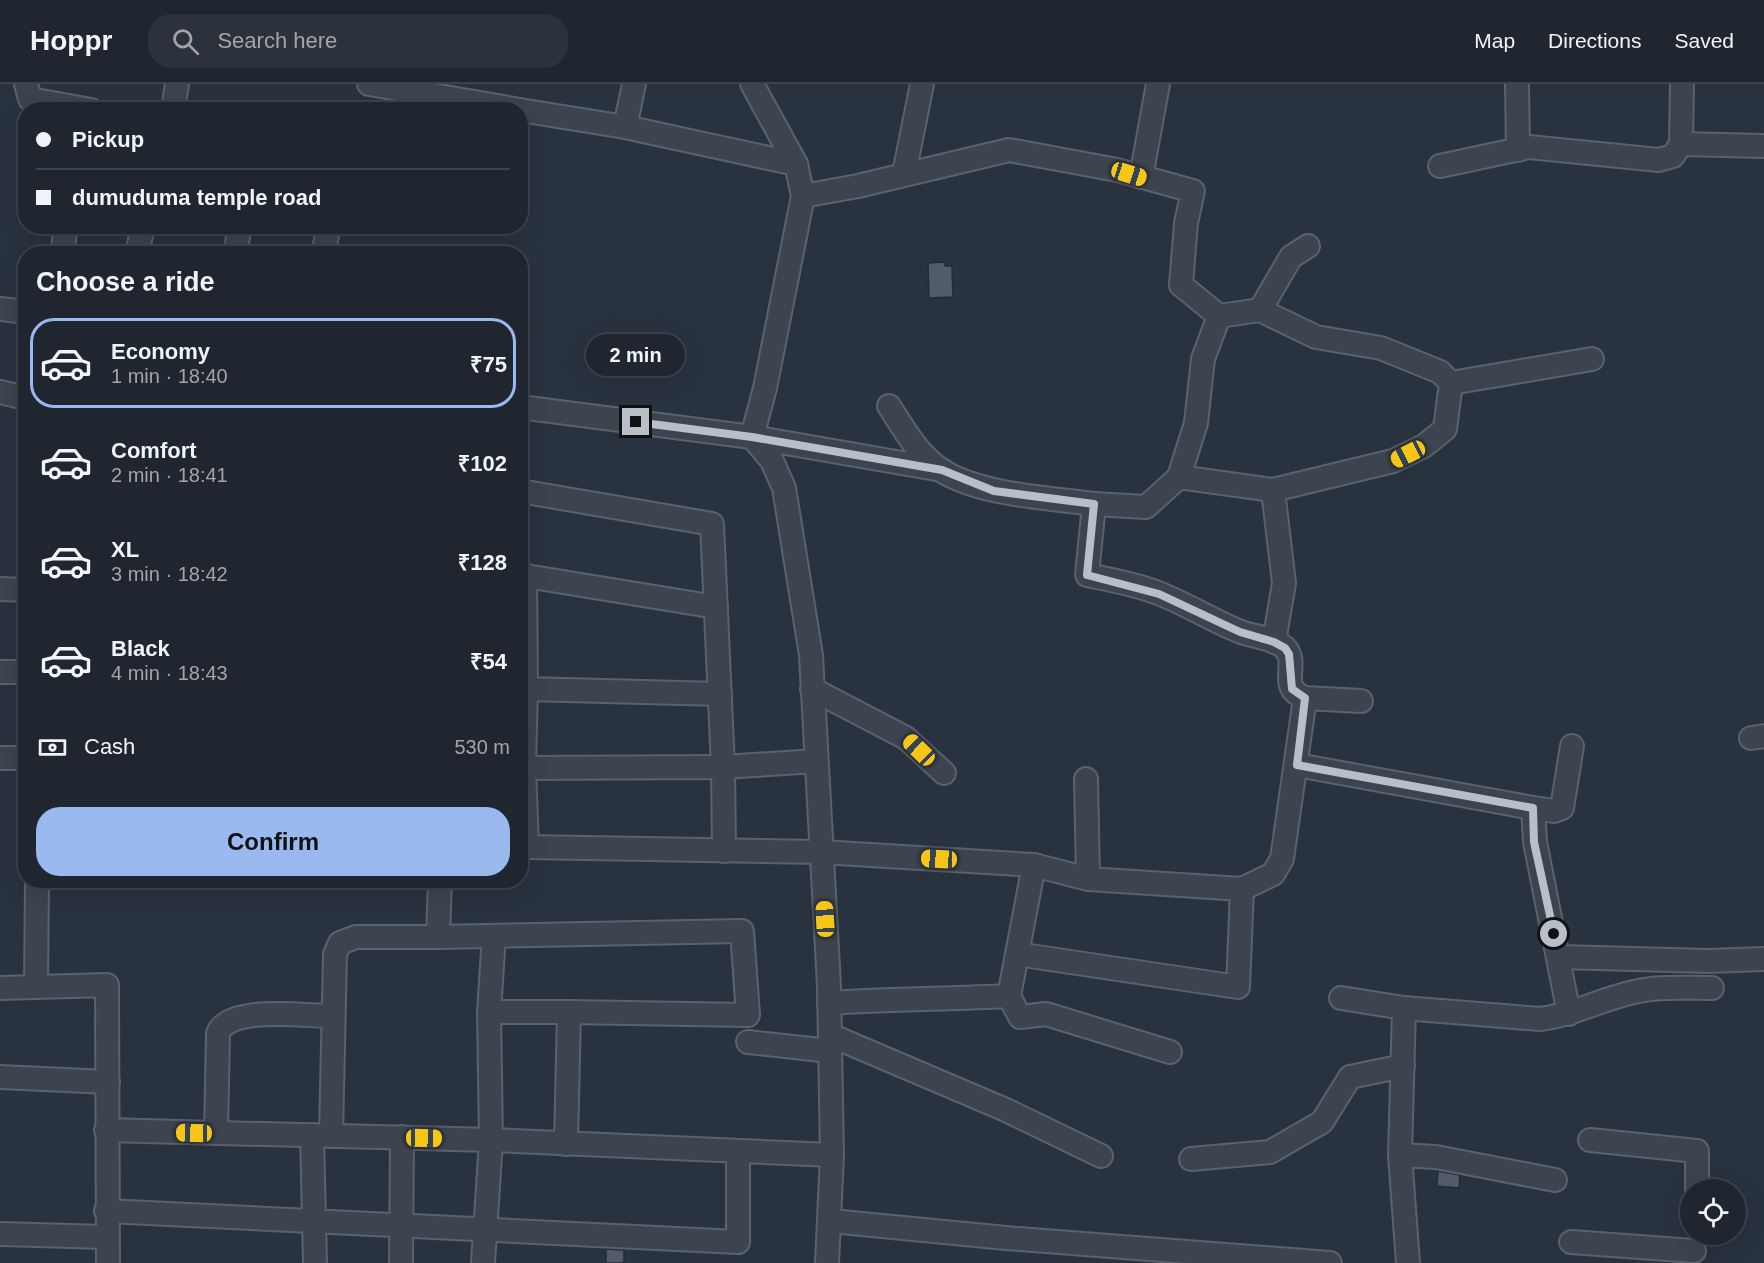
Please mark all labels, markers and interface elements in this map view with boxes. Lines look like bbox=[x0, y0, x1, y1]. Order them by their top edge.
search box bbox=[148, 14, 568, 68]
text: Hoppr bbox=[30, 25, 112, 56]
icon: search bbox=[169, 25, 202, 58]
text: Search here bbox=[217, 28, 337, 53]
text: Map bbox=[1474, 29, 1515, 52]
text: Directions bbox=[1548, 29, 1641, 52]
text: Saved bbox=[1674, 29, 1734, 52]
text: Pickup bbox=[72, 127, 144, 152]
car bbox=[1109, 160, 1149, 188]
text: dumuduma temple road bbox=[72, 185, 321, 210]
text: Choose a ride bbox=[36, 267, 215, 297]
callout: 2 min bbox=[586, 335, 686, 377]
icon: car bbox=[39, 336, 93, 390]
text: Economy bbox=[111, 339, 210, 364]
text: 2 min bbox=[609, 344, 662, 366]
text: ₹75 bbox=[470, 352, 507, 377]
text: 1 min · 18:40 bbox=[111, 365, 228, 387]
route end bbox=[622, 408, 649, 435]
icon: car bbox=[39, 435, 93, 489]
text: Comfort bbox=[111, 438, 197, 463]
car bbox=[1388, 438, 1428, 470]
text: ₹102 bbox=[458, 451, 507, 476]
text: 2 min · 18:41 bbox=[111, 464, 228, 486]
icon: car bbox=[39, 534, 93, 588]
text: XL bbox=[111, 537, 139, 562]
text: ₹128 bbox=[458, 550, 507, 575]
text: 3 min · 18:42 bbox=[111, 563, 228, 585]
icon: car bbox=[39, 633, 93, 687]
text: Black bbox=[111, 636, 170, 661]
text: ₹54 bbox=[470, 649, 507, 674]
text: 4 min · 18:43 bbox=[111, 662, 228, 684]
icon: cash bbox=[36, 731, 69, 764]
car bbox=[900, 731, 938, 769]
text: Cash bbox=[84, 734, 135, 759]
text: 530 m bbox=[454, 736, 510, 758]
button: Confirm bbox=[36, 807, 510, 876]
car bbox=[921, 849, 957, 869]
car bbox=[815, 901, 835, 937]
route start bbox=[1540, 920, 1567, 947]
car bbox=[176, 1124, 212, 1142]
car bbox=[406, 1129, 442, 1147]
map controls bbox=[1680, 1179, 1746, 1245]
button: locate bbox=[1680, 1179, 1746, 1245]

